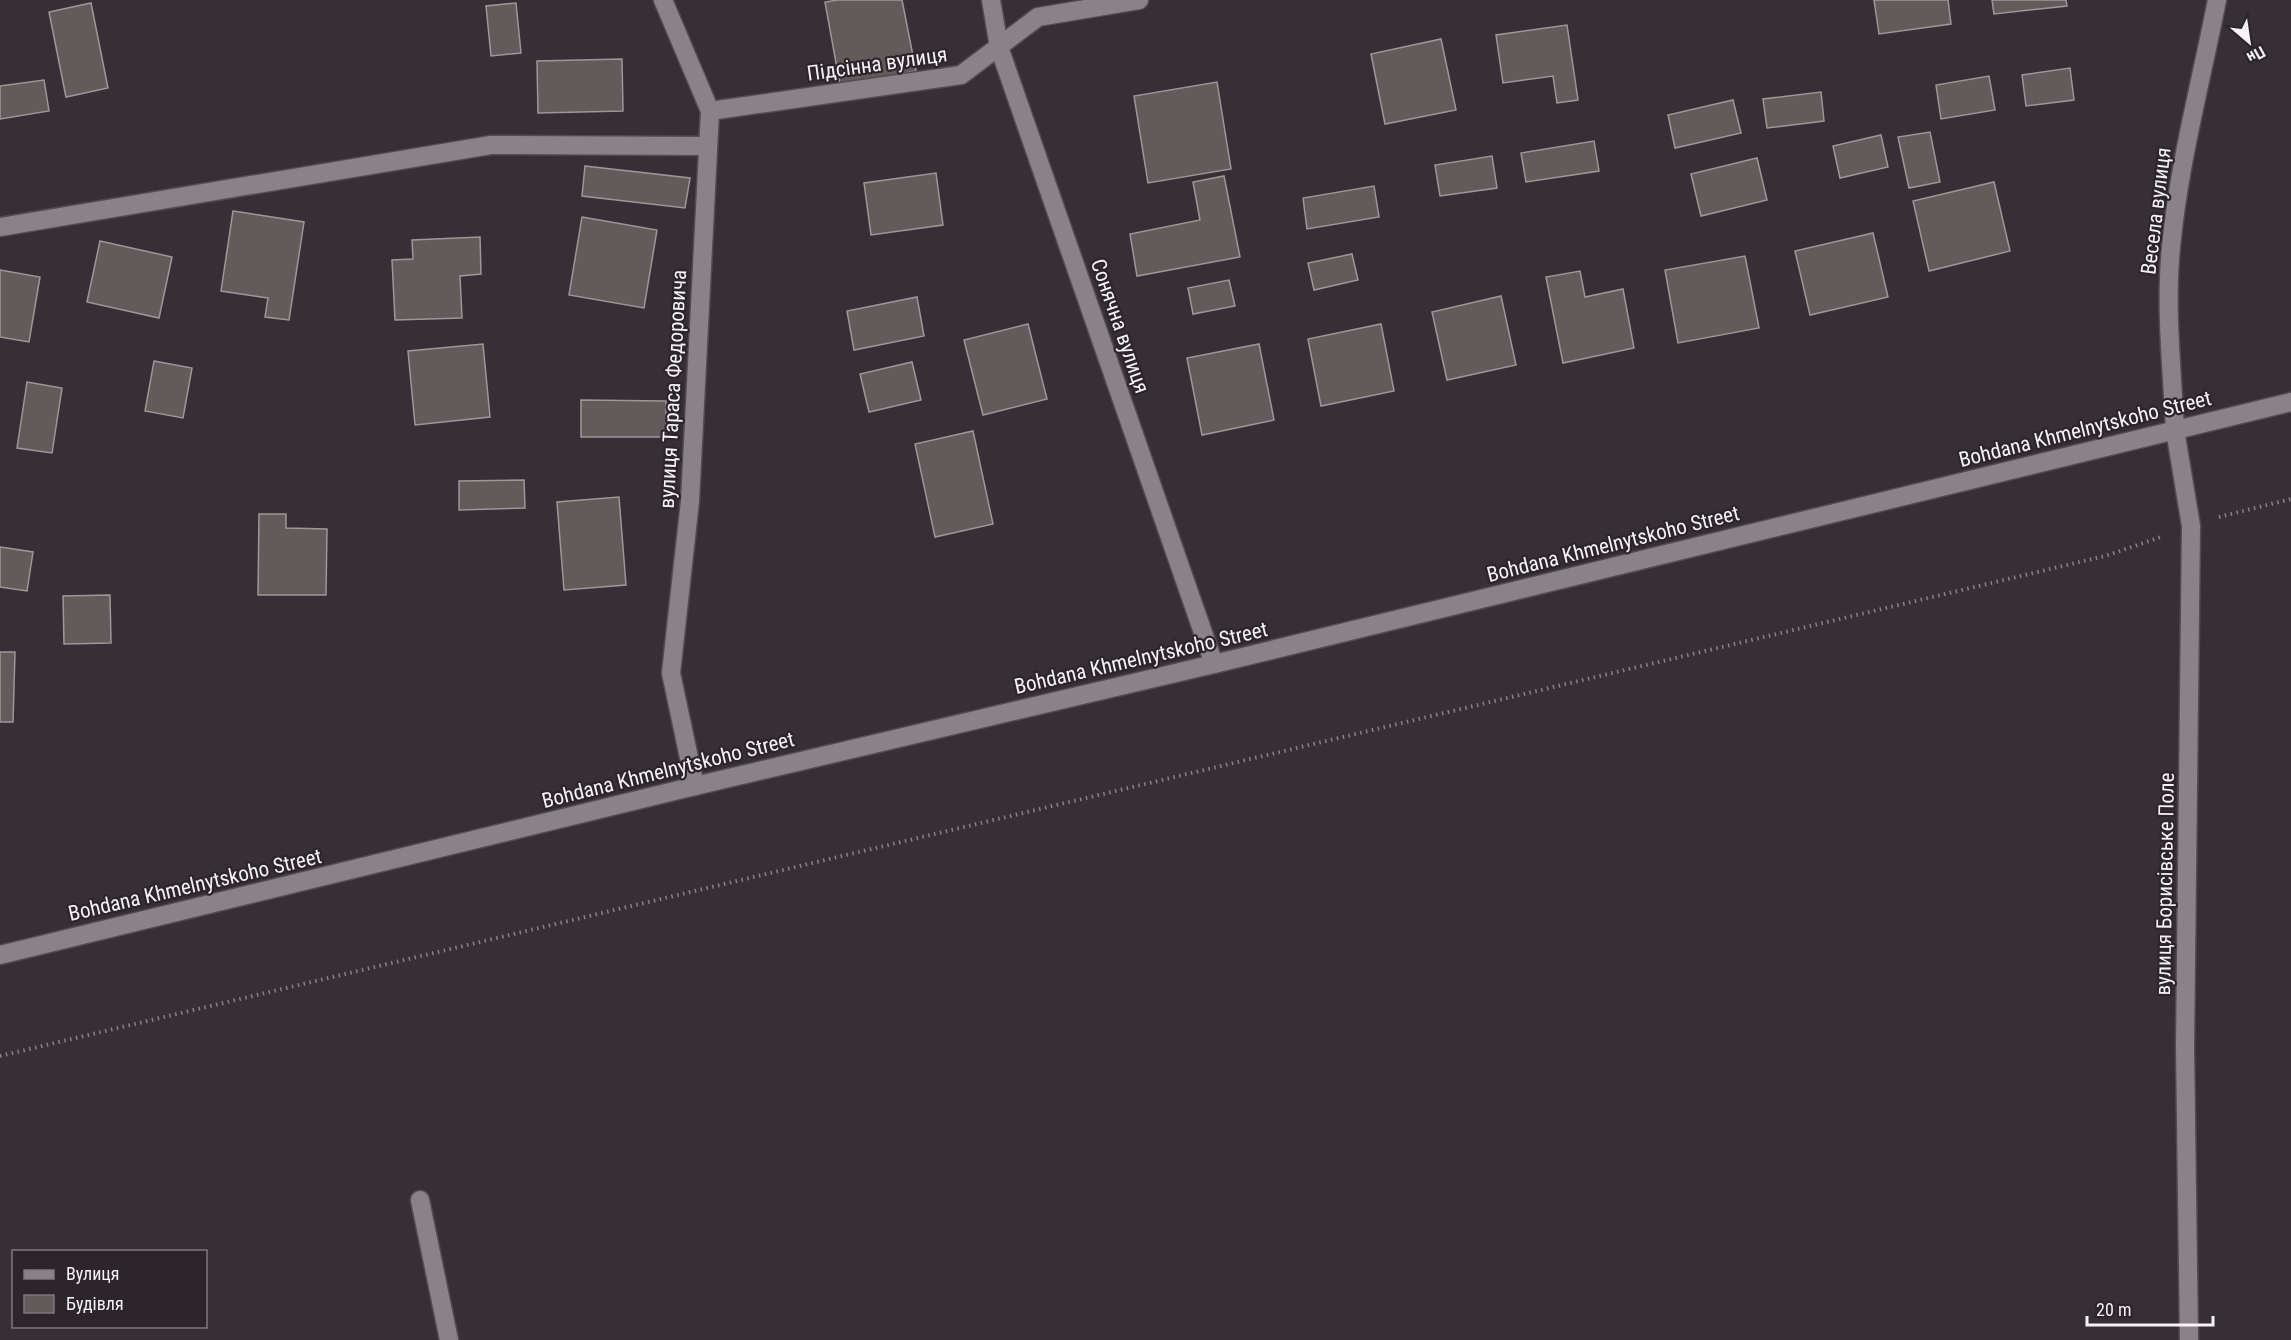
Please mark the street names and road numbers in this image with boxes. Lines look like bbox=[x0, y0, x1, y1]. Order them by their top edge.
street label: Підсінна вулиця bbox=[805, 42, 949, 86]
street label: Весела вулиця bbox=[2136, 146, 2176, 276]
street label: Сонячна вулиця bbox=[1086, 256, 1154, 396]
street label: вулиця Тараса Федоровича bbox=[655, 269, 691, 509]
street label: Bohdana Khmelnytskoho Street bbox=[1956, 386, 2214, 472]
street label: Bohdana Khmelnytskoho Street bbox=[1484, 501, 1742, 587]
street label: Bohdana Khmelnytskoho Street bbox=[1012, 617, 1270, 699]
street label: Bohdana Khmelnytskoho Street bbox=[539, 727, 797, 813]
street label: вулиця Борисівське Поле bbox=[2151, 772, 2179, 996]
street label: Bohdana Khmelnytskoho Street bbox=[66, 844, 324, 926]

